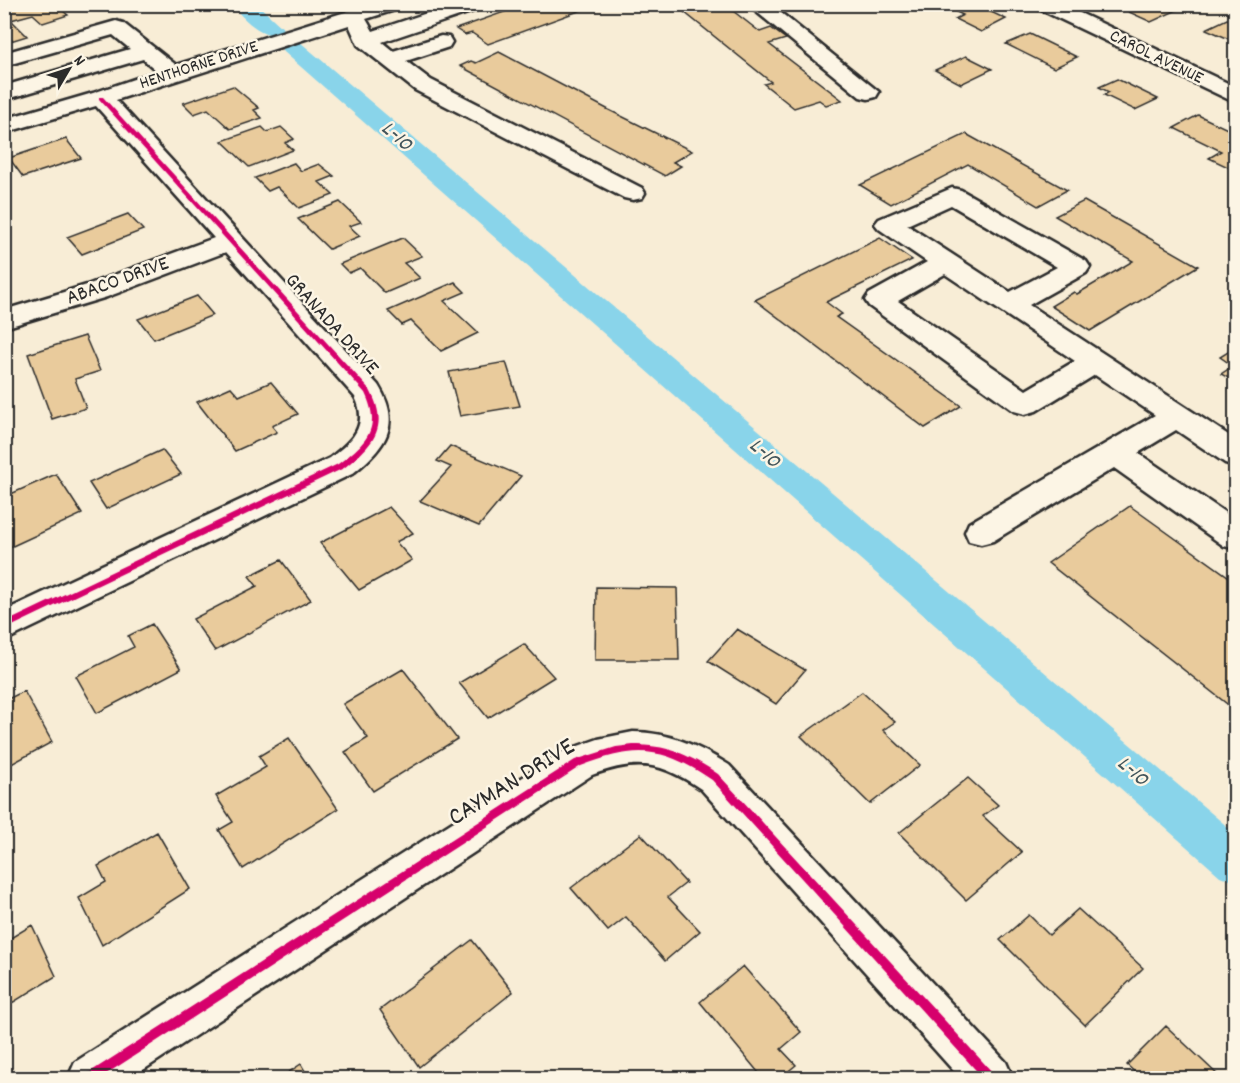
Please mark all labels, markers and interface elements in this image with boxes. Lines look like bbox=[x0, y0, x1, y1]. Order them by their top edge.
street label: CAROL AVENUE bbox=[1105, 24, 1207, 92]
street label: HENTHORNE DRIVE bbox=[136, 35, 262, 97]
north arrow bbox=[39, 39, 99, 99]
text: N bbox=[67, 51, 90, 72]
water label: L-10 bbox=[373, 114, 420, 160]
street label: ABACO DRIVE bbox=[62, 249, 174, 314]
street label: GRANADA DRIVE bbox=[277, 267, 385, 383]
water label: L-10 bbox=[741, 431, 788, 477]
street label: CAYMAN DRIVE bbox=[441, 729, 583, 837]
water label: L-10 bbox=[1109, 749, 1156, 795]

